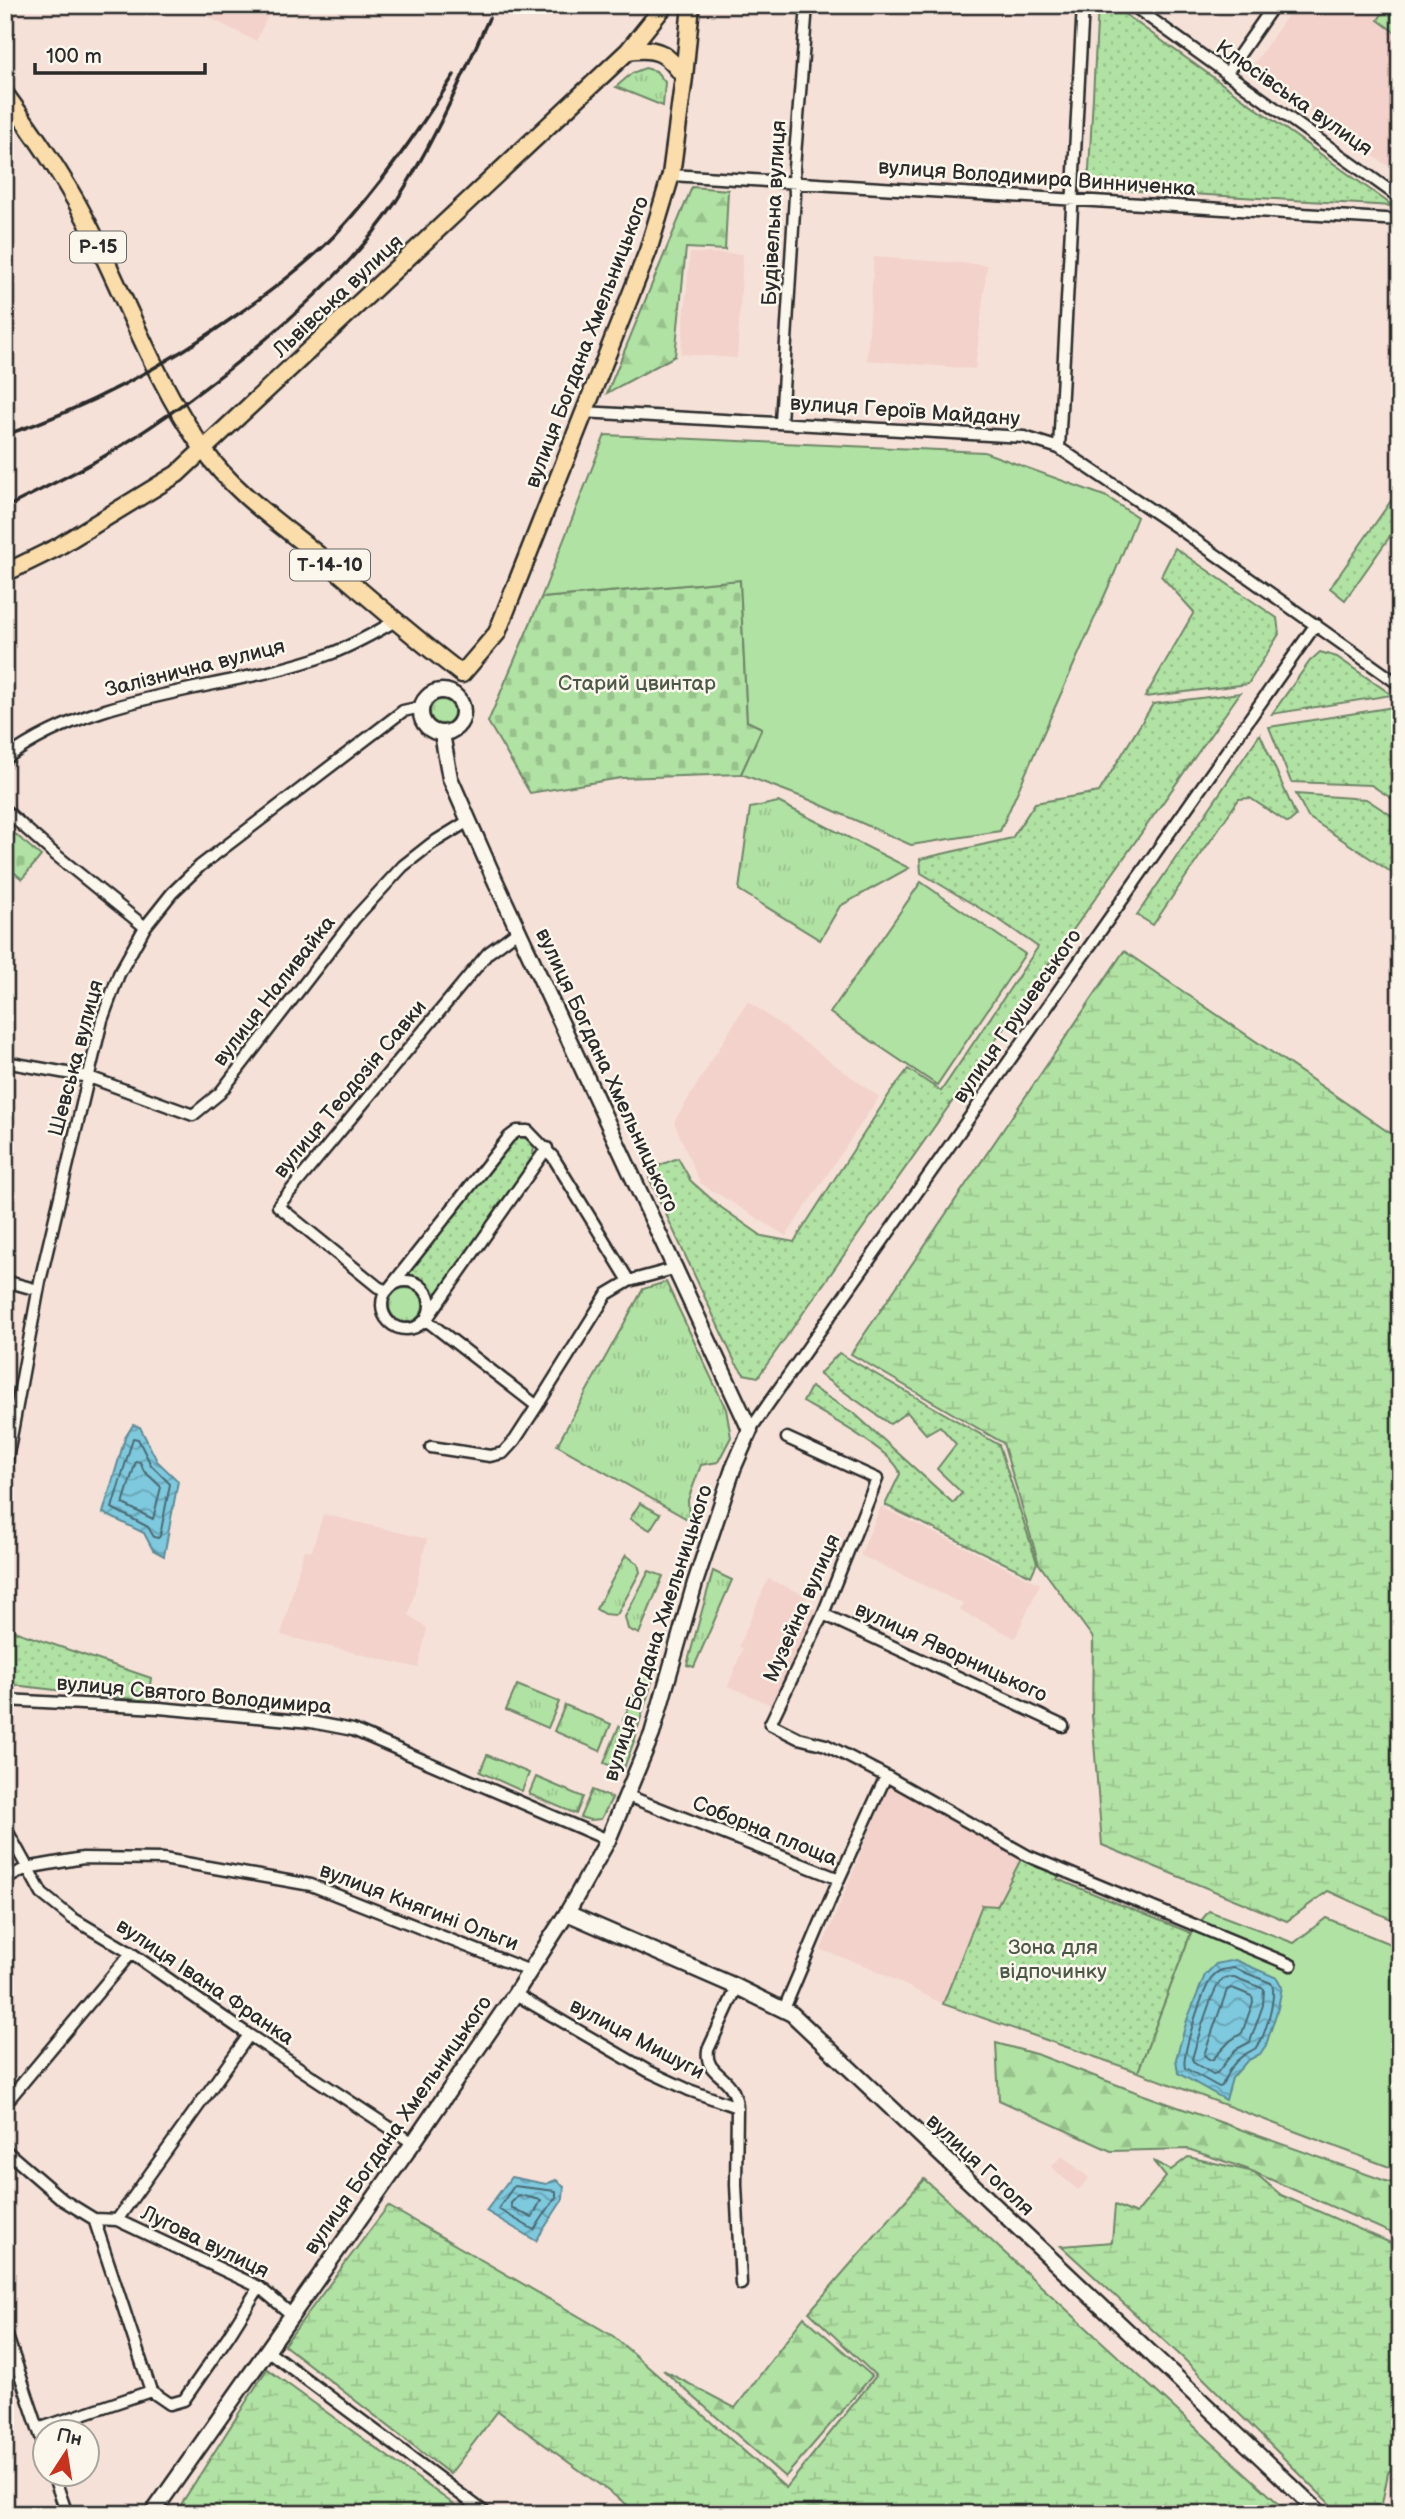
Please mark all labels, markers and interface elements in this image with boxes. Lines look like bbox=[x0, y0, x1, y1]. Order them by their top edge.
scale bar bbox=[35, 32, 205, 76]
street label: Клюсівська вулиця bbox=[1211, 35, 1377, 161]
text: 100 m bbox=[46, 44, 102, 69]
street label: Будівельна вулиця bbox=[757, 120, 791, 306]
street label: вулиця Володимира Винниченка bbox=[877, 154, 1197, 202]
street label: вулиця Богдана Хмельницького bbox=[520, 193, 654, 491]
street label: Львівська вулиця bbox=[267, 229, 408, 363]
road number: Р-15 bbox=[70, 232, 126, 262]
street label: вулиця Героїв Майдану bbox=[789, 390, 1021, 432]
road number: Т-14-10 bbox=[290, 550, 370, 580]
street label: Залізнична вулиця bbox=[102, 634, 288, 702]
park label: Старий цвинтар bbox=[558, 671, 716, 696]
street label: вулиця Наливайка bbox=[207, 910, 341, 1071]
street label: вулиця Богдана Хмельницького bbox=[530, 924, 684, 1216]
street label: вулиця Грушевського bbox=[947, 924, 1087, 1108]
street label: Шевська вулиця bbox=[43, 977, 109, 1139]
street label: вулиця Теодозія Савки bbox=[268, 995, 432, 1183]
street label: вулиця Богдана Хмельницького bbox=[598, 1482, 718, 1784]
street label: Музейна вулиця bbox=[758, 1530, 846, 1686]
street label: вулиця Яворницького bbox=[851, 1596, 1051, 1708]
street label: вулиця Святого Володимира bbox=[55, 1671, 333, 1720]
street label: Соборна площа bbox=[689, 1791, 842, 1872]
street label: вулиця Княгині Ольги bbox=[316, 1858, 522, 1956]
street label: вулиця Івана Франка bbox=[111, 1913, 299, 2051]
park label: Зона для відпочинку bbox=[999, 1935, 1107, 1984]
street label: вулиця Богдана Хмельницького bbox=[299, 1991, 497, 2259]
street label: вулиця Мишуги bbox=[565, 1993, 709, 2085]
street label: вулиця Гоголя bbox=[921, 2109, 1039, 2221]
street label: Лугова вулиця bbox=[136, 2200, 273, 2284]
north arrow bbox=[32, 2418, 102, 2488]
text: Пн bbox=[54, 2424, 84, 2452]

